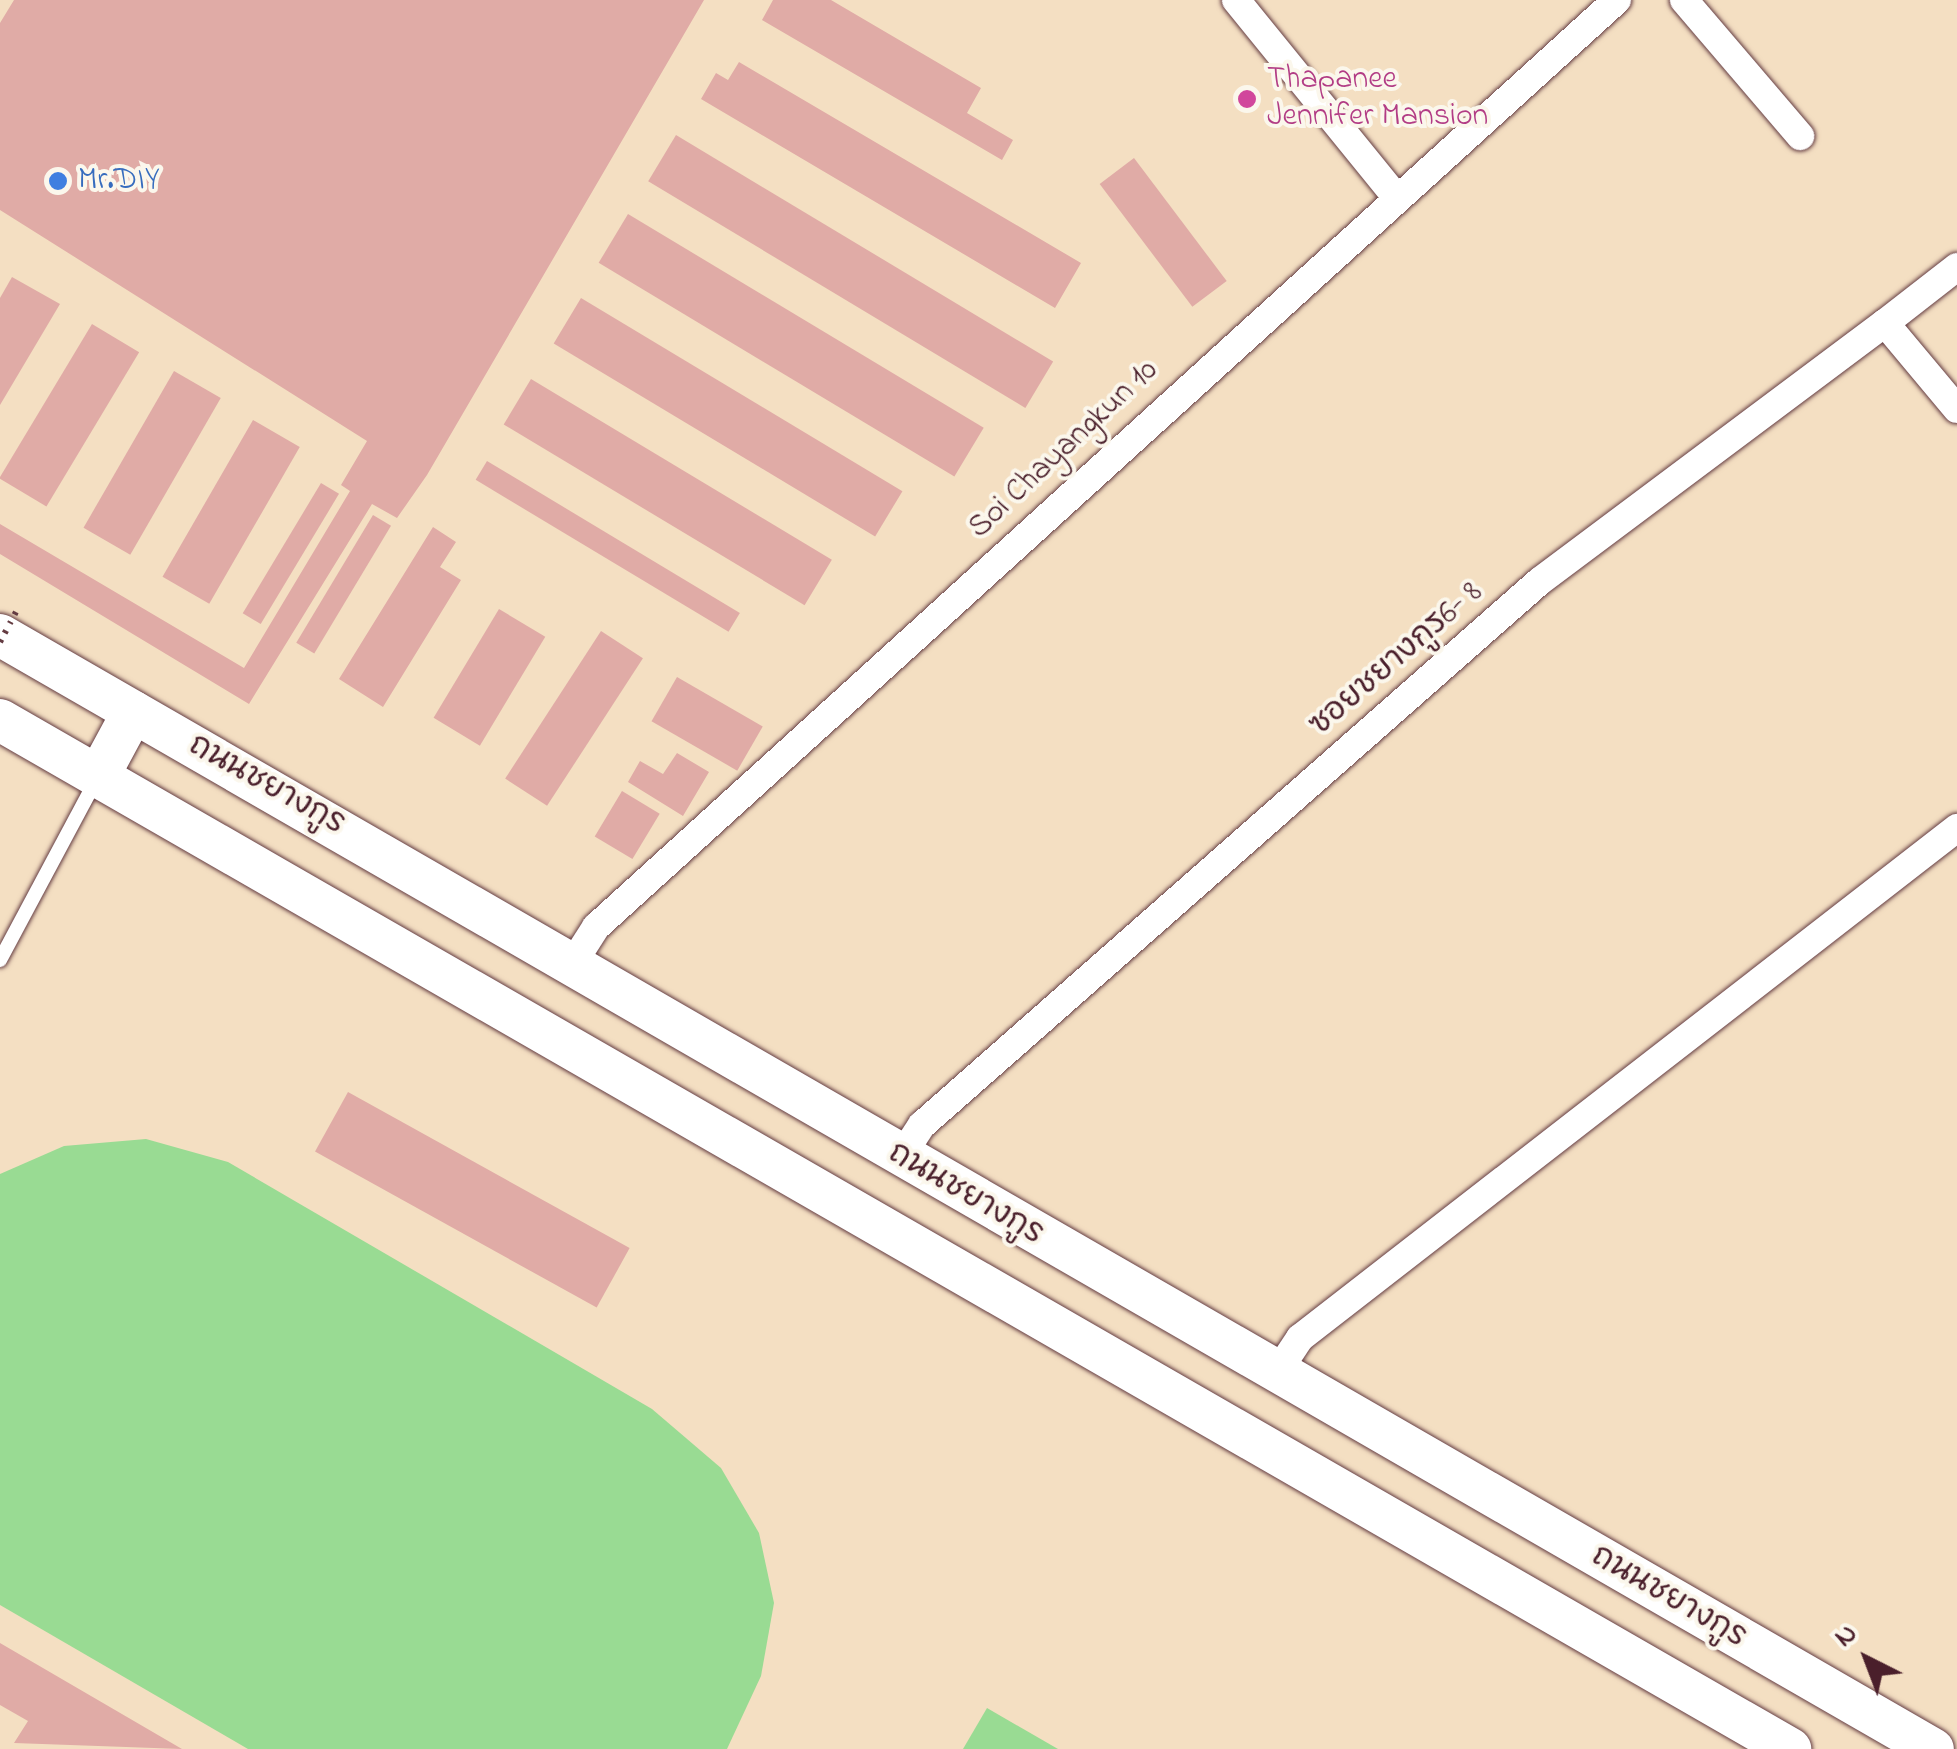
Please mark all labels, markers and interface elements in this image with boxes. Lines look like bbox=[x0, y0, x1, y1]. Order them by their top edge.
place label: Thapanee Jennifer Mansion bbox=[1267, 62, 1488, 137]
marker: Thapanee Jennifer Mansion bbox=[1236, 88, 1258, 110]
place label: Mr.DIY bbox=[78, 162, 160, 200]
marker: Mr.DIY bbox=[47, 170, 69, 192]
street label: Soi Chayangkun 10 bbox=[961, 352, 1167, 548]
street label: ซอยชยางกูร6- 8 bbox=[1303, 575, 1491, 745]
street label: ถนนชยางกูร bbox=[181, 727, 351, 845]
street label: ถนนชยางกูร bbox=[881, 1135, 1049, 1255]
street label: ถนนชยางกูร bbox=[1584, 1538, 1752, 1658]
north arrow bbox=[1817, 1609, 1917, 1709]
text: N bbox=[1826, 1615, 1867, 1658]

